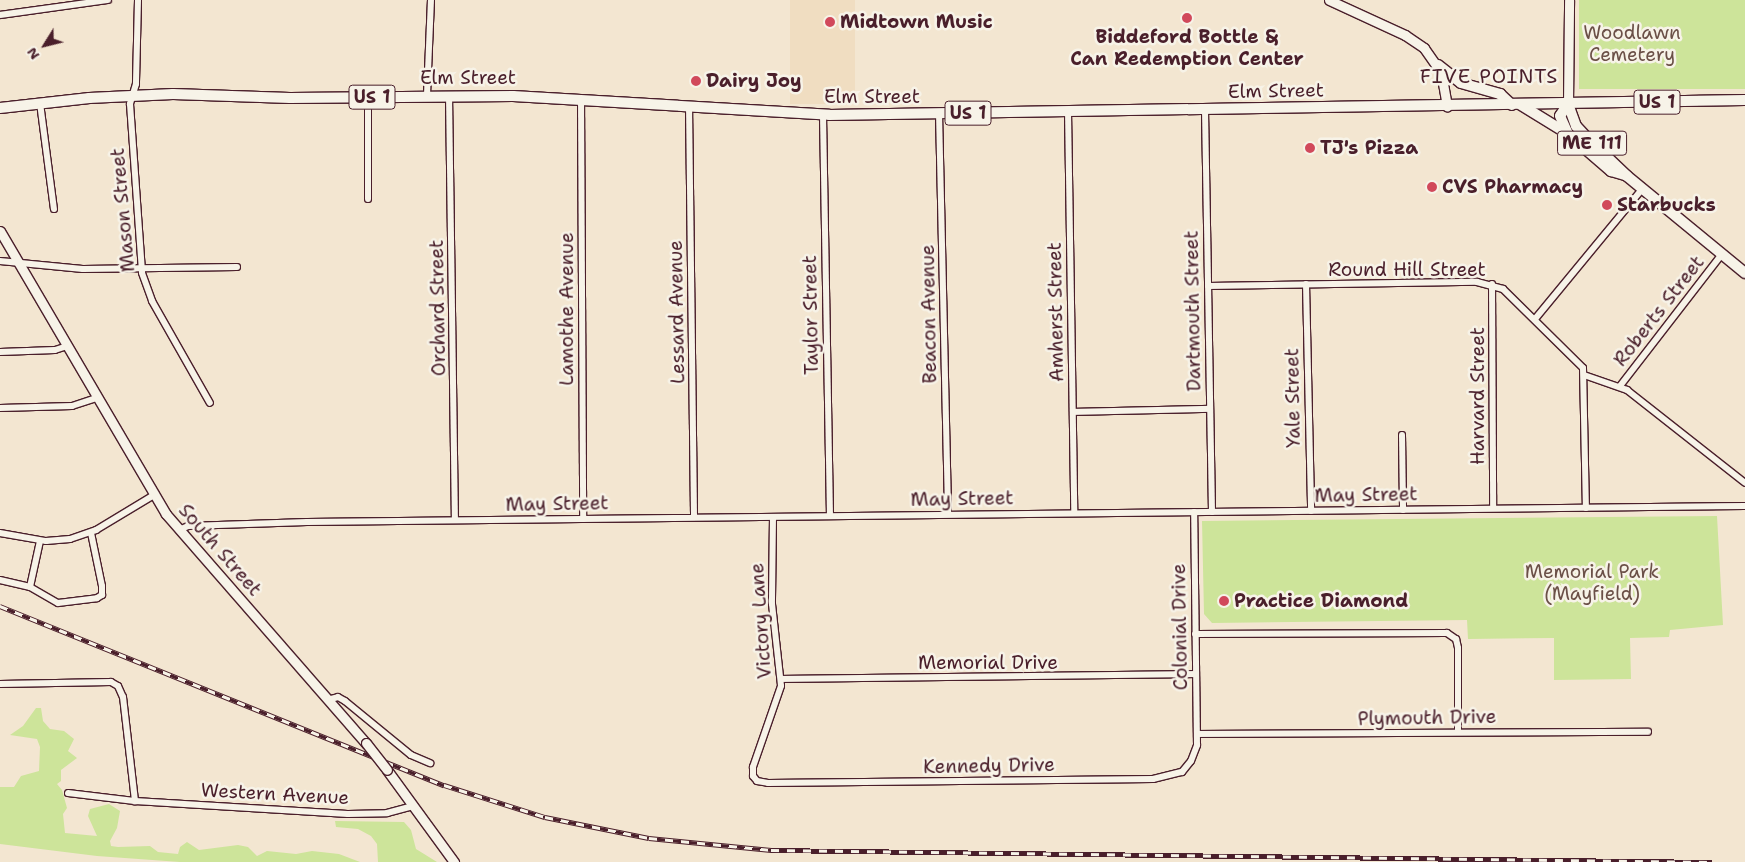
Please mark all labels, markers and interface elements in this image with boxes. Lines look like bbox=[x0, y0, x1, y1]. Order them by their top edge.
place label: Midtown Music bbox=[840, 11, 993, 33]
marker: Biddeford Bottle & Can Redemption Center bbox=[1181, 12, 1193, 24]
marker: Midtown Music bbox=[824, 16, 836, 28]
north arrow bbox=[20, 20, 70, 70]
park label: Woodlawn Cemetery bbox=[1583, 22, 1681, 66]
place label: Biddeford Bottle & Can Redemption Center bbox=[1070, 26, 1304, 70]
text: N bbox=[22, 44, 43, 64]
district label: FIVE POINTS bbox=[1418, 64, 1560, 88]
street label: Elm Street bbox=[420, 67, 516, 89]
place label: Dairy Joy bbox=[706, 70, 802, 92]
marker: Dairy Joy bbox=[690, 75, 702, 87]
street label: Elm Street bbox=[1228, 79, 1324, 103]
road number: US 1 bbox=[348, 81, 396, 112]
street label: Elm Street bbox=[824, 86, 920, 108]
road number: US 1 bbox=[1633, 86, 1681, 118]
road number: US 1 bbox=[944, 98, 992, 128]
road number: ME 111 bbox=[1557, 128, 1627, 158]
place label: TJ's Pizza bbox=[1320, 137, 1418, 159]
marker: TJ's Pizza bbox=[1304, 142, 1316, 154]
street label: Mason Street bbox=[106, 147, 140, 273]
place label: CVS Pharmacy bbox=[1442, 176, 1583, 198]
marker: CVS Pharmacy bbox=[1426, 181, 1438, 193]
place label: Starbucks bbox=[1617, 194, 1716, 216]
marker: Starbucks bbox=[1601, 199, 1613, 211]
street label: Dartmouth Street bbox=[1180, 230, 1206, 392]
street label: Lamothe Avenue bbox=[556, 232, 578, 386]
street label: Orchard Street bbox=[425, 240, 451, 376]
street label: Lessard Avenue bbox=[664, 240, 690, 384]
street label: Amherst Street bbox=[1043, 242, 1069, 382]
street label: Beacon Avenue bbox=[916, 244, 942, 384]
street label: Roberts Street bbox=[1609, 251, 1709, 371]
street label: Taylor Street bbox=[799, 255, 823, 375]
street label: Round Hill Street bbox=[1328, 259, 1486, 281]
street label: Harvard Street bbox=[1467, 327, 1489, 465]
street label: Yale Street bbox=[1281, 348, 1305, 448]
street label: May Street bbox=[1314, 483, 1418, 507]
street label: May Street bbox=[910, 487, 1014, 511]
street label: May Street bbox=[505, 492, 609, 516]
street label: South Street bbox=[174, 499, 266, 601]
park label: Memorial Park (Mayfield) bbox=[1525, 561, 1659, 605]
street label: Victory Lane bbox=[746, 562, 776, 680]
street label: Colonial Drive bbox=[1167, 563, 1193, 691]
place label: Practice Diamond bbox=[1234, 590, 1408, 612]
marker: Practice Diamond bbox=[1218, 595, 1230, 607]
street label: Memorial Drive bbox=[918, 652, 1058, 674]
street label: Plymouth Drive bbox=[1357, 705, 1497, 731]
street label: Kennedy Drive bbox=[923, 753, 1055, 779]
street label: Western Avenue bbox=[200, 779, 350, 809]

